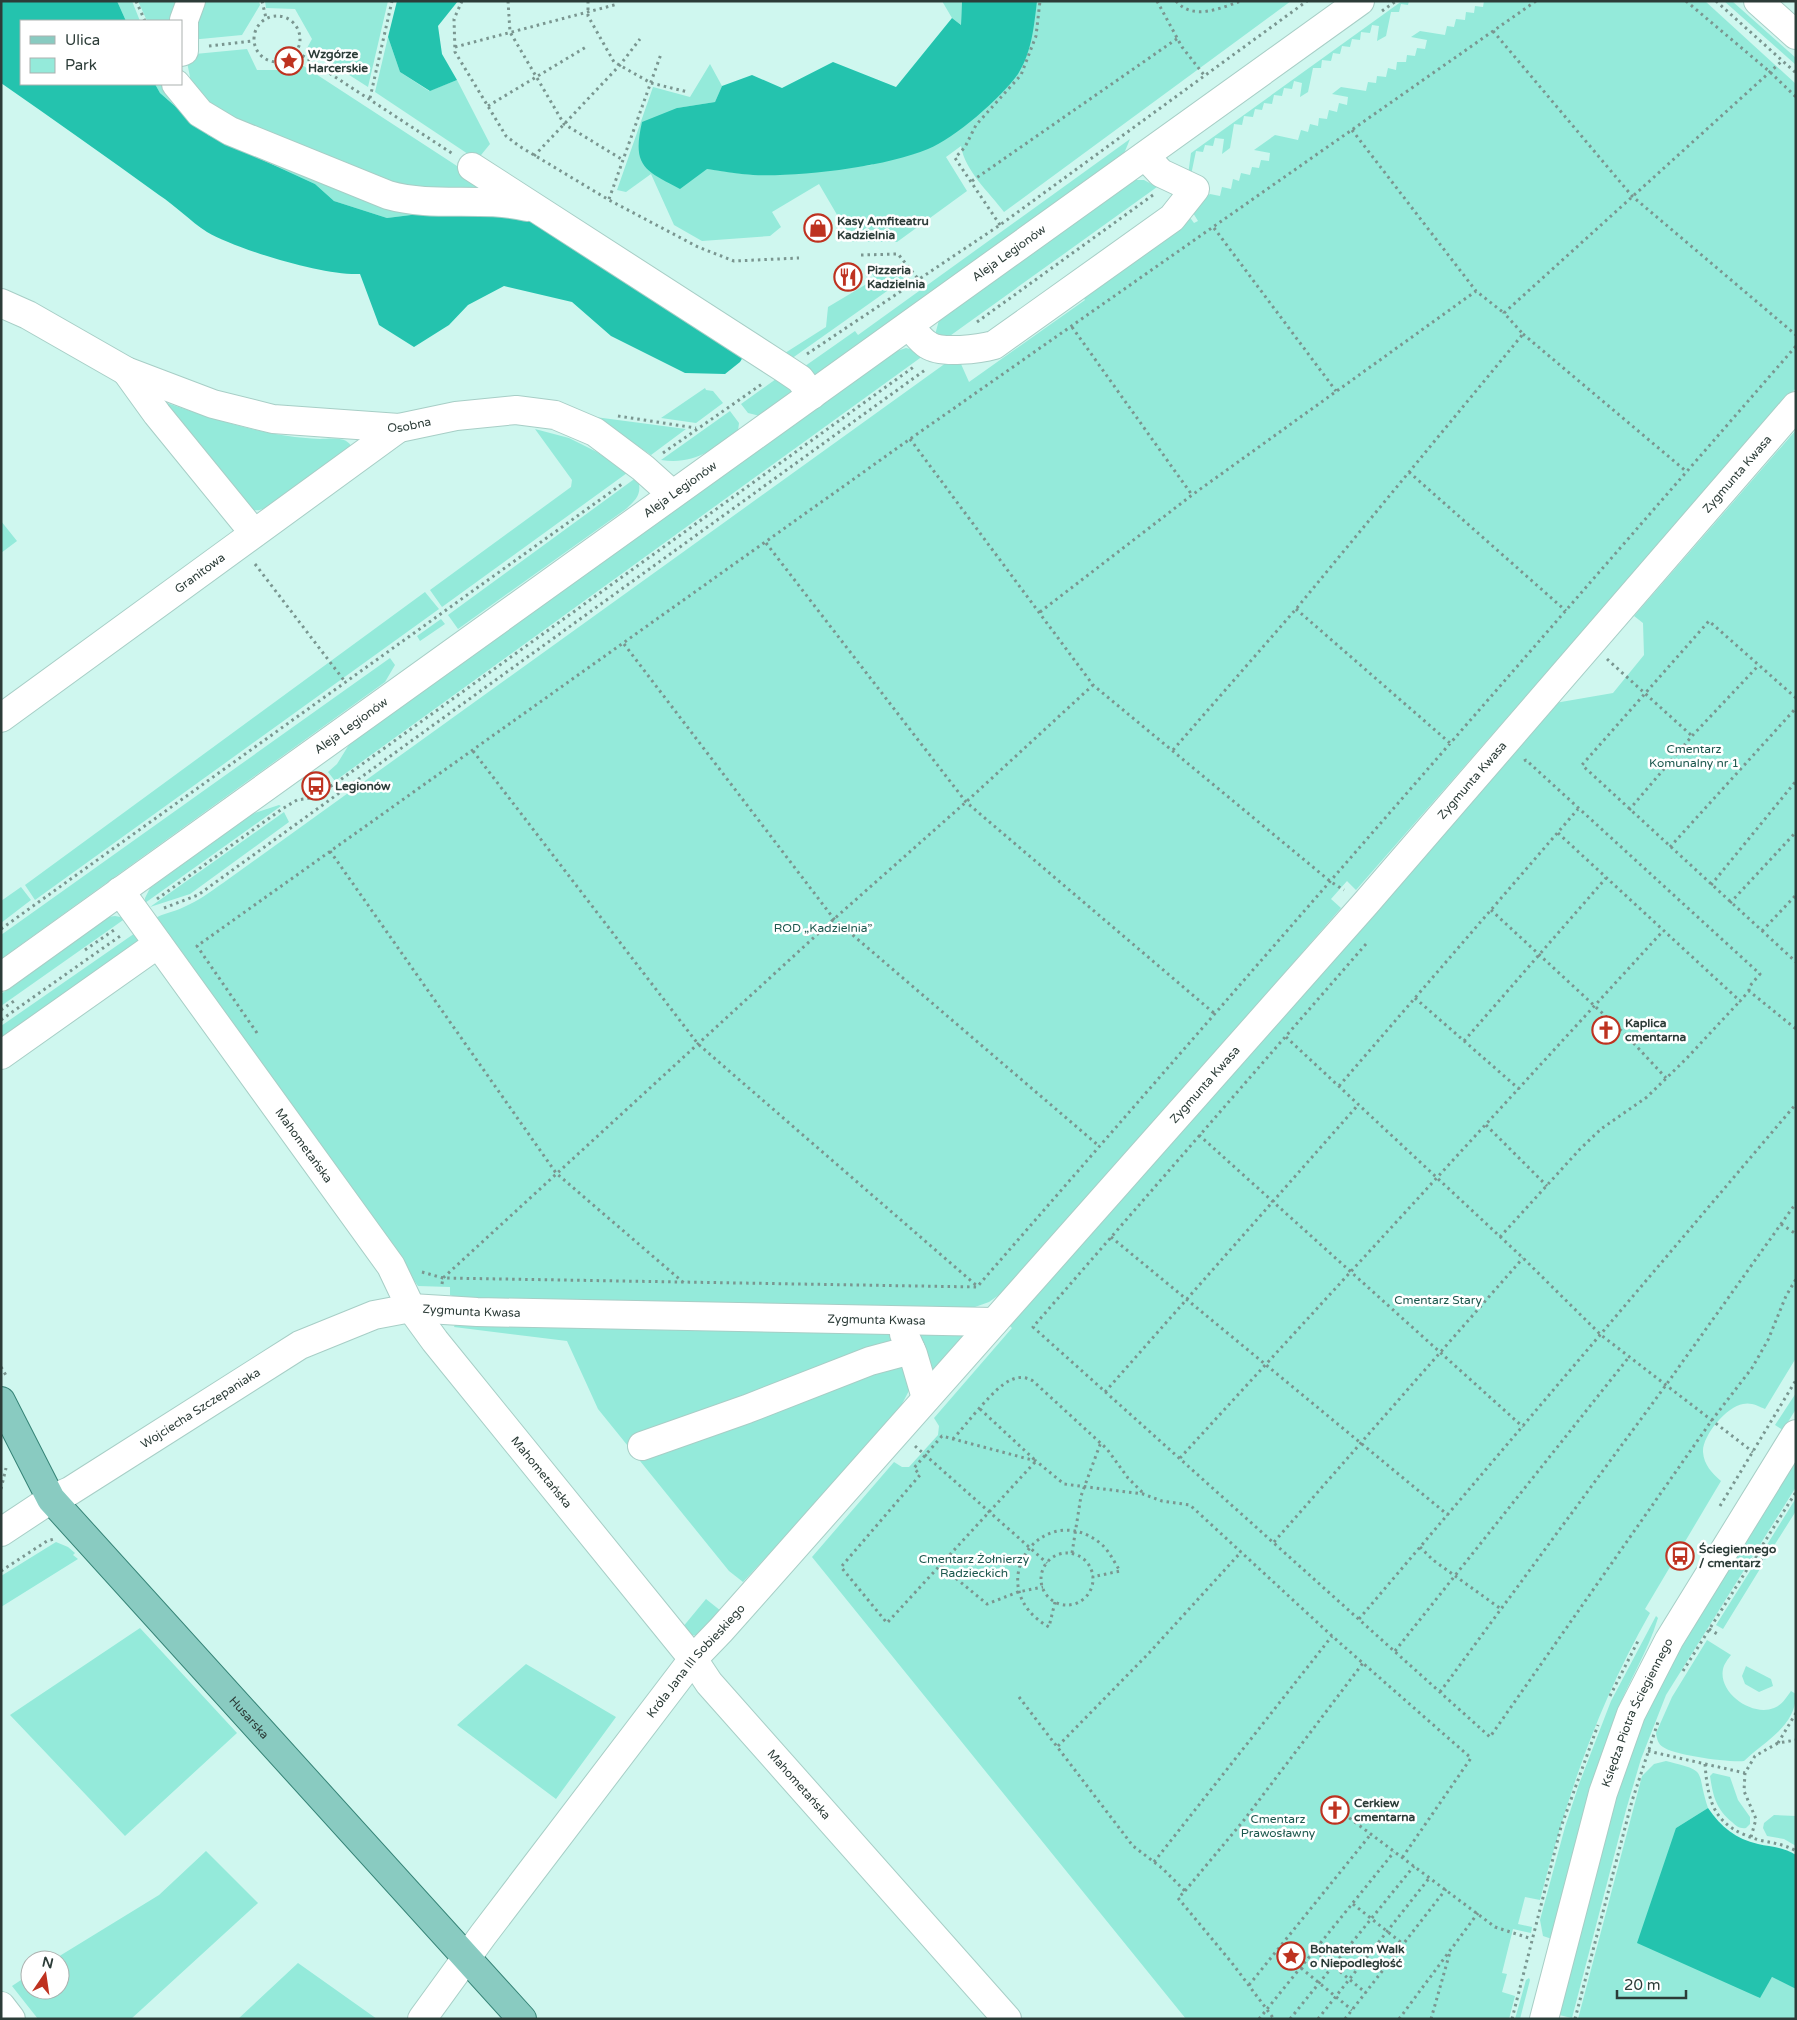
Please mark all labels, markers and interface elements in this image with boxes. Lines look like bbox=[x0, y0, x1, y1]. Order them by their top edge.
legend bbox=[20, 20, 182, 85]
text: Ulica bbox=[65, 31, 100, 49]
place icon: Wzgórze Harcerskie bbox=[274, 46, 304, 76]
place label: Wzgórze Harcerskie bbox=[308, 47, 368, 75]
text: Park bbox=[65, 56, 97, 74]
shop icon: Kasy Amfiteatru Kadzielnia bbox=[803, 213, 833, 243]
place label: Kasy Amfiteatru Kadzielnia bbox=[837, 214, 929, 242]
street label: Aleja Legionów bbox=[969, 222, 1049, 284]
restaurant icon: Pizzeria Kadzielnia bbox=[833, 262, 863, 292]
place label: Pizzeria Kadzielnia bbox=[867, 263, 925, 291]
street label: Osobna bbox=[387, 414, 432, 435]
street label: Zygmunta Kwasa bbox=[1700, 432, 1775, 516]
street label: Aleja Legionów bbox=[641, 458, 720, 520]
street label: Granitowa bbox=[172, 550, 228, 596]
street label: Aleja Legionów bbox=[312, 694, 391, 757]
street label: Zygmunta Kwasa bbox=[1435, 739, 1510, 822]
park label: Cmentarz Komunalny nr 1 bbox=[1649, 742, 1739, 770]
bus stop icon: Legionów bbox=[301, 771, 331, 801]
place label: Legionów bbox=[335, 779, 391, 794]
park label: ROD „Kadzielnia” bbox=[774, 921, 872, 935]
church icon: Kaplica cmentarna bbox=[1591, 1015, 1621, 1045]
place label: Kaplica cmentarna bbox=[1625, 1016, 1687, 1044]
street label: Zygmunta Kwasa bbox=[1167, 1043, 1243, 1126]
street label: Mahometańska bbox=[272, 1106, 335, 1185]
park label: Cmentarz Stary bbox=[1394, 1293, 1482, 1307]
street label: Zygmunta Kwasa bbox=[422, 1302, 521, 1320]
street label: Zygmunta Kwasa bbox=[827, 1312, 926, 1328]
street label: Wojciecha Szczepaniaka bbox=[138, 1365, 263, 1451]
street label: Mahometańska bbox=[508, 1434, 575, 1511]
bus stop icon: Ściegiennego / cmentarz bbox=[1665, 1541, 1695, 1571]
place label: Ściegiennego / cmentarz bbox=[1699, 1542, 1776, 1570]
park label: Cmentarz Żołnierzy Radzieckich bbox=[919, 1552, 1030, 1580]
street label: Króla Jana III Sobieskiego bbox=[644, 1601, 748, 1720]
street label: Księdza Piotra Ściegiennego bbox=[1599, 1636, 1676, 1789]
street label: Husarska bbox=[226, 1694, 272, 1742]
street label: Mahometańska bbox=[764, 1747, 834, 1822]
church icon: Cerkiew cmentarna bbox=[1320, 1795, 1350, 1825]
place label: Cerkiew cmentarna bbox=[1354, 1796, 1416, 1824]
park label: Cmentarz Prawosławny bbox=[1241, 1812, 1316, 1840]
place icon: Bohaterom Walk o Niepodległość bbox=[1276, 1941, 1306, 1971]
place label: Bohaterom Walk o Niepodległość bbox=[1310, 1942, 1405, 1971]
north arrow bbox=[20, 1950, 70, 2000]
text: N bbox=[40, 1953, 55, 1972]
scale bar bbox=[1617, 1968, 1686, 2000]
text: 20 m bbox=[1624, 1976, 1661, 1994]

